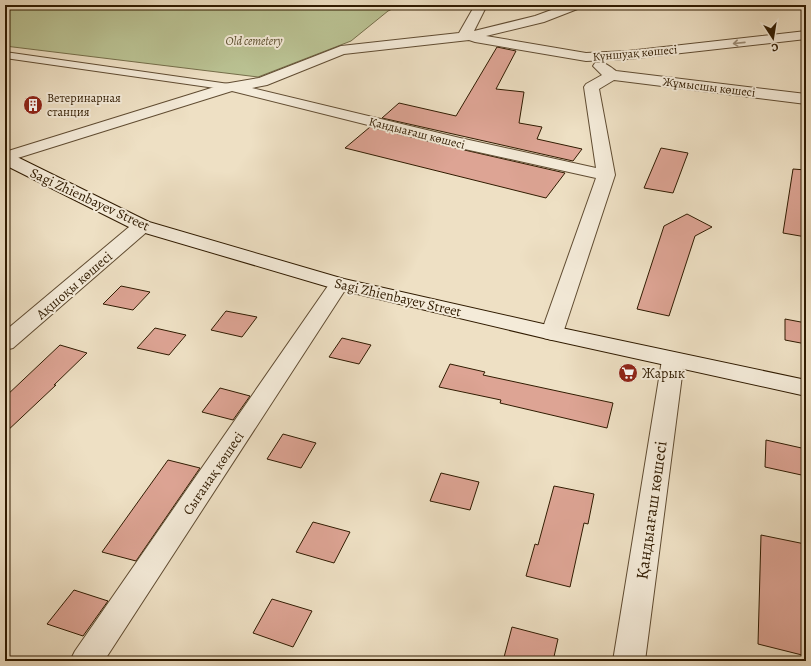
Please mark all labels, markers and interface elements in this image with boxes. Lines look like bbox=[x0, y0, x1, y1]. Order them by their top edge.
north arrow bbox=[753, 18, 793, 58]
park label: Old cemetery bbox=[225, 33, 283, 49]
one-way arrow bbox=[733, 39, 746, 46]
text: С bbox=[770, 39, 780, 55]
street label: Күншуақ көшесі bbox=[592, 41, 678, 65]
street label: Жұмысшы көшесі bbox=[662, 73, 756, 101]
place label: Ветеринарная станция bbox=[47, 90, 121, 120]
building icon: Ветеринарная станция bbox=[22, 94, 44, 116]
street label: Қандыағаш көшесі bbox=[367, 113, 467, 153]
street label: Sagi Zhienbayev Street bbox=[27, 163, 153, 236]
street label: Ақшоқы көшесі bbox=[31, 247, 117, 324]
street label: Sagi Zhienbayev Street bbox=[333, 274, 464, 321]
supermarket icon: Жарык bbox=[617, 362, 639, 384]
place label: Жарык bbox=[642, 364, 685, 383]
street label: Сығанақ көшесі bbox=[178, 428, 248, 519]
street label: Қандыағаш көшесі bbox=[630, 439, 673, 581]

